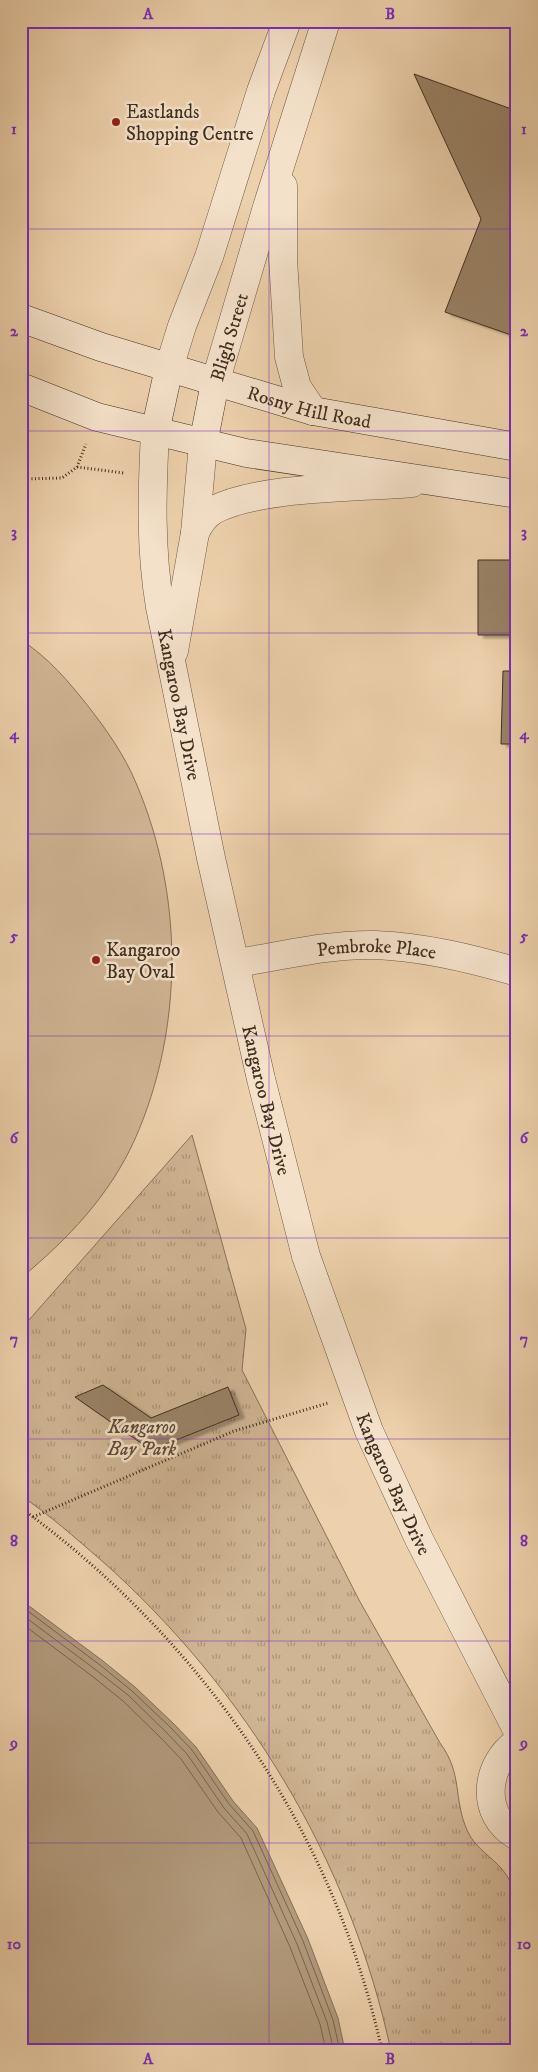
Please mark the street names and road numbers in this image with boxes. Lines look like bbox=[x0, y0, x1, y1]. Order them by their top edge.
street label: Bligh Street bbox=[206, 291, 254, 384]
street label: Rosny Hill Road bbox=[244, 382, 373, 434]
street label: Kangaroo Bay Drive bbox=[152, 627, 205, 783]
street label: Pembroke Place bbox=[316, 935, 438, 965]
street label: Kangaroo Bay Drive bbox=[236, 1023, 295, 1178]
street label: Kangaroo Bay Drive bbox=[350, 1410, 435, 1559]

